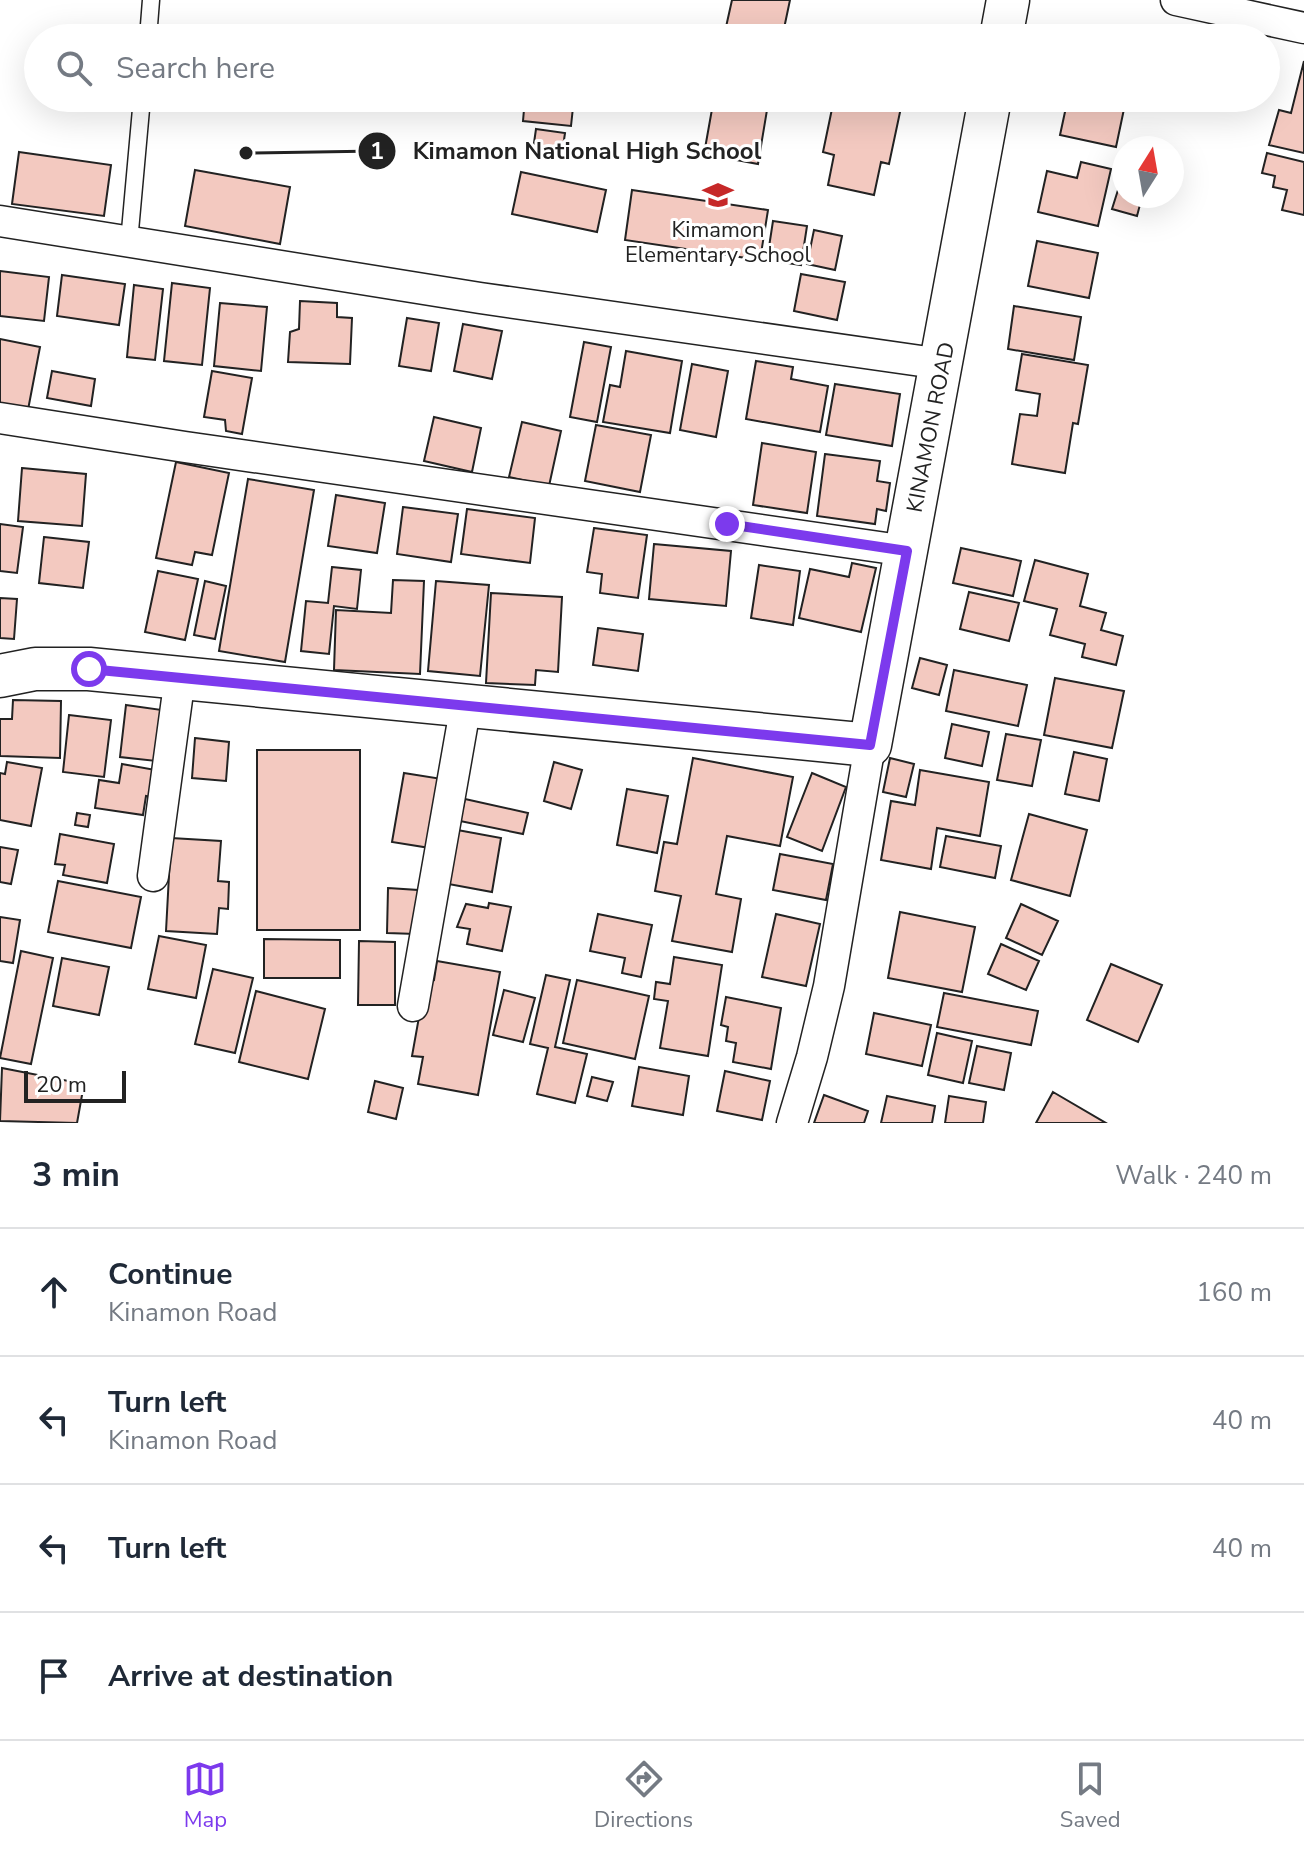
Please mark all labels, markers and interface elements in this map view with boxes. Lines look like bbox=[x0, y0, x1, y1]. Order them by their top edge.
search box bbox=[24, 24, 1280, 112]
icon: search bbox=[52, 46, 96, 90]
text: Search here bbox=[116, 48, 275, 89]
callout: Kimamon National High School bbox=[357, 127, 778, 175]
text: 1 bbox=[370, 135, 384, 167]
text: Kimamon National High School bbox=[413, 135, 762, 167]
north arrow bbox=[1112, 136, 1184, 208]
school or university icon: Kimamon Elementary School bbox=[701, 178, 735, 212]
place label: Kimamon Elementary School bbox=[625, 215, 811, 270]
street label: KINAMON ROAD bbox=[900, 339, 962, 515]
route end bbox=[709, 506, 745, 542]
route start bbox=[71, 651, 107, 687]
scale bar bbox=[24, 1067, 126, 1103]
text: 20 m bbox=[36, 1070, 87, 1100]
text: 3 min bbox=[32, 1152, 120, 1198]
text: Walk · 240 m bbox=[1115, 1158, 1272, 1193]
text: Continue bbox=[108, 1254, 233, 1295]
icon: ahead bbox=[32, 1270, 76, 1314]
text: 160 m bbox=[1196, 1275, 1272, 1310]
text: Kinamon Road bbox=[108, 1295, 277, 1330]
text: Turn left bbox=[108, 1382, 226, 1423]
icon: left bbox=[32, 1398, 76, 1442]
text: 40 m bbox=[1212, 1403, 1272, 1438]
text: Kinamon Road bbox=[108, 1423, 277, 1458]
icon: left bbox=[32, 1526, 76, 1570]
text: Turn left bbox=[108, 1528, 226, 1569]
text: 40 m bbox=[1212, 1531, 1272, 1566]
icon: arrive bbox=[32, 1654, 76, 1698]
text: Arrive at destination bbox=[108, 1656, 393, 1697]
tab: Map bbox=[183, 1757, 227, 1835]
tab: Directions bbox=[594, 1757, 693, 1835]
tab: Saved bbox=[1060, 1757, 1121, 1835]

